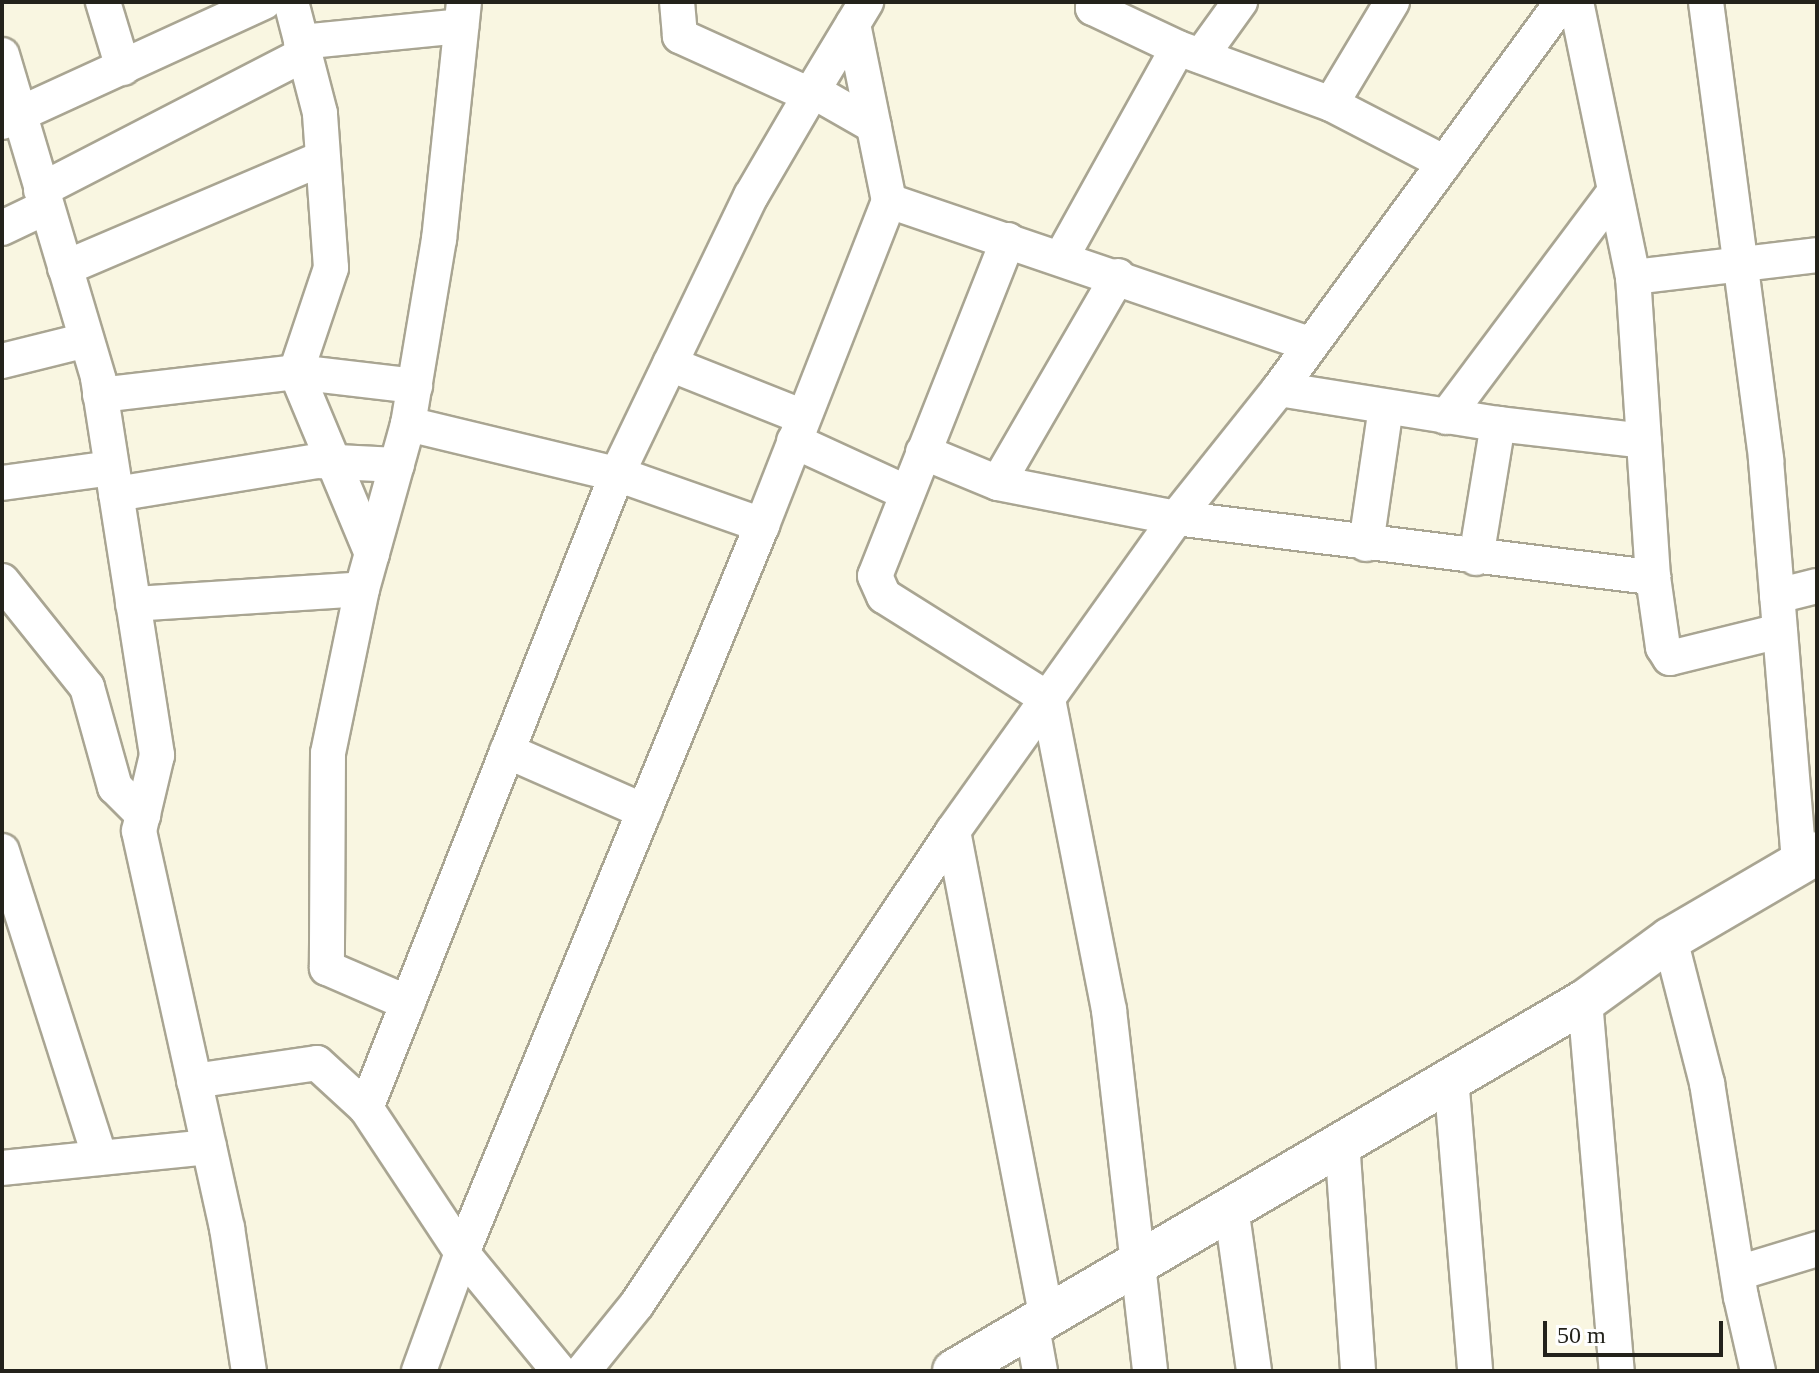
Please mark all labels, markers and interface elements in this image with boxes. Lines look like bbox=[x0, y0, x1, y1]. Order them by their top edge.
scale bar bbox=[1547, 1305, 1727, 1355]
text: 50 m bbox=[1557, 1322, 1606, 1348]

